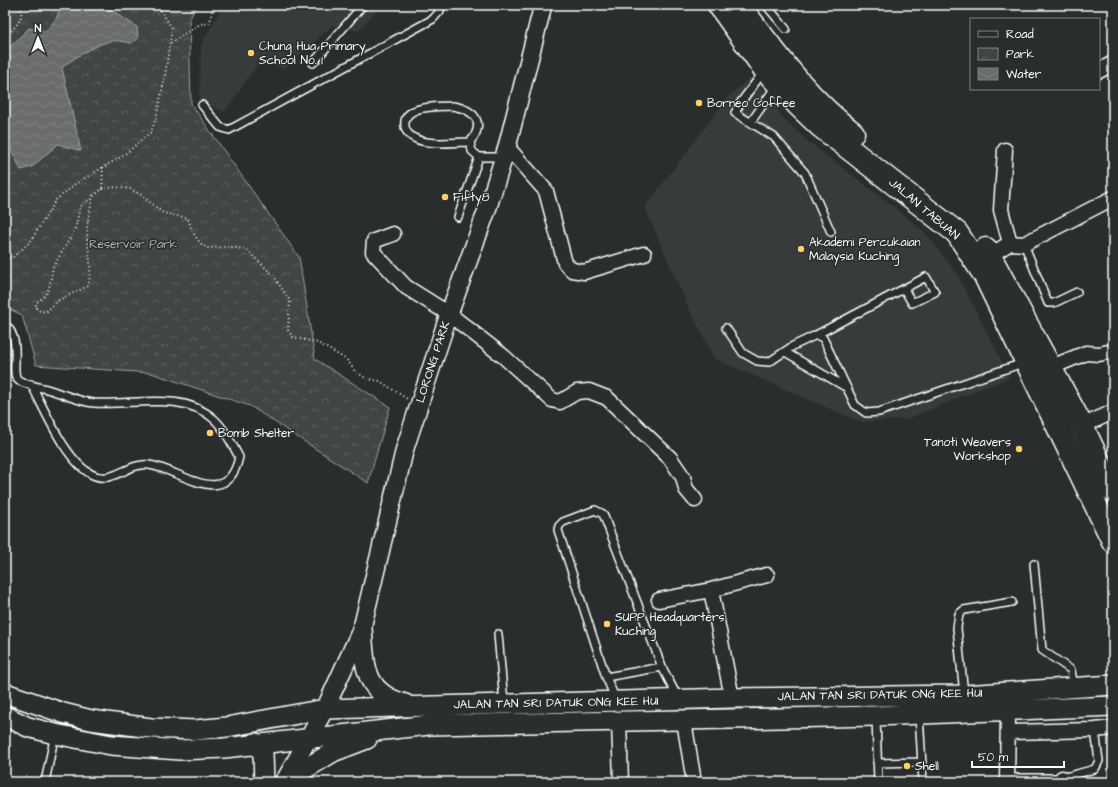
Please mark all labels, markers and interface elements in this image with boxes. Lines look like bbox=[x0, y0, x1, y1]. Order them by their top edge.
north arrow bbox=[18, 18, 58, 58]
legend bbox=[970, 18, 1100, 90]
text: N bbox=[35, 21, 42, 36]
text: Road bbox=[1006, 26, 1034, 43]
place label: Chung Hua Primary School No. 1 bbox=[259, 38, 366, 69]
text: Park bbox=[1006, 46, 1034, 63]
marker: Chung Hua Primary School No. 1 bbox=[246, 48, 256, 58]
text: Water bbox=[1006, 66, 1042, 83]
place label: Borneo Coffee bbox=[707, 95, 796, 112]
marker: Borneo Coffee bbox=[694, 98, 704, 108]
street label: JALAN TABUAN bbox=[885, 174, 964, 244]
place label: Fifty8 bbox=[453, 189, 490, 207]
marker: Fifty8 bbox=[440, 192, 450, 202]
place label: Akademi Percukaian Malaysia Kuching bbox=[809, 234, 921, 266]
park label: Reservoir Park bbox=[89, 236, 178, 253]
marker: Akademi Percukaian Malaysia Kuching bbox=[796, 244, 806, 254]
street label: LORONG PARK bbox=[412, 318, 454, 405]
place label: Bomb Shelter bbox=[218, 425, 295, 442]
marker: Bomb Shelter bbox=[205, 428, 215, 438]
place label: Tanoti Weavers Workshop bbox=[924, 434, 1011, 465]
marker: Tanoti Weavers Workshop bbox=[1014, 444, 1024, 454]
place label: SUPP Headquarters Kuching bbox=[615, 609, 725, 641]
marker: SUPP Headquarters Kuching bbox=[602, 619, 612, 629]
street label: JALAN TAN SRI DATUK ONG KEE HUI bbox=[777, 685, 983, 705]
street label: JALAN TAN SRI DATUK ONG KEE HUI bbox=[453, 693, 659, 713]
scale bar bbox=[972, 743, 1064, 769]
text: 50 m bbox=[978, 749, 1009, 766]
place label: Shell bbox=[915, 758, 939, 775]
marker: Shell bbox=[902, 761, 912, 771]

